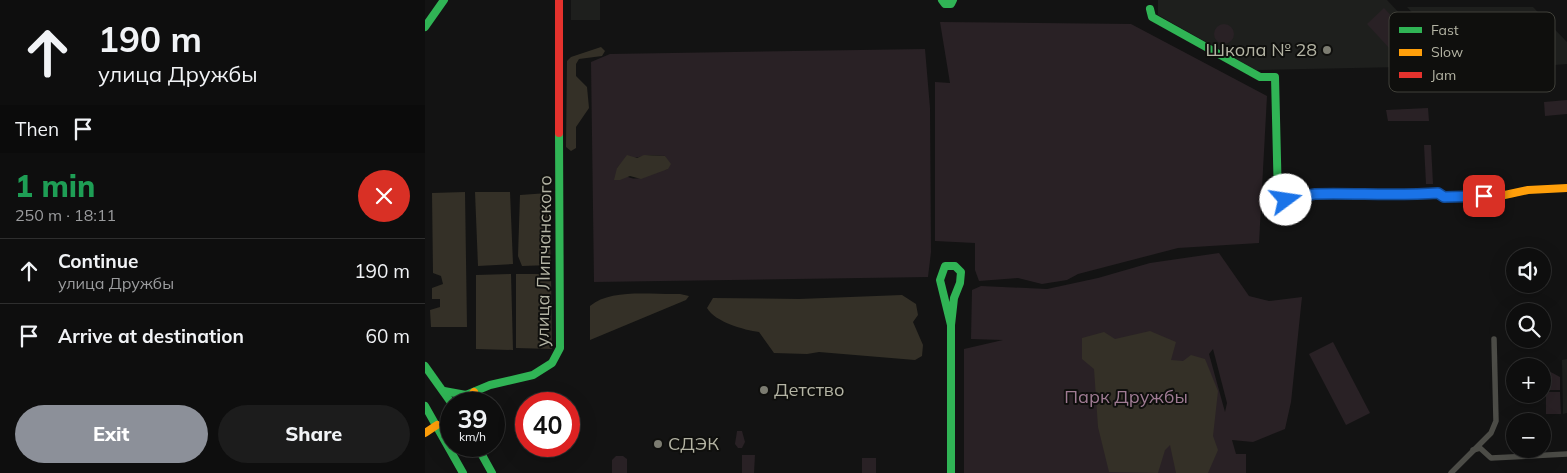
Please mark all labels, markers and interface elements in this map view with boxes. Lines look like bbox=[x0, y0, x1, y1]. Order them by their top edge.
legend bbox=[1389, 12, 1555, 92]
text: 190 m bbox=[98, 17, 202, 61]
icon: ahead bbox=[15, 20, 80, 85]
text: Fast bbox=[1431, 21, 1459, 39]
place label: Школа № 28 bbox=[1205, 38, 1317, 61]
text: Slow bbox=[1431, 43, 1463, 61]
marker: Школа № 28 bbox=[1321, 44, 1333, 56]
text: улица Дружбы bbox=[98, 60, 258, 88]
text: Jam bbox=[1431, 66, 1456, 84]
icon: arrive bbox=[69, 115, 97, 143]
text: Then bbox=[15, 117, 59, 141]
text: 1 min bbox=[15, 167, 95, 205]
button: close bbox=[358, 170, 410, 222]
position arrow bbox=[1259, 173, 1311, 225]
street label: улица Липчанского bbox=[531, 175, 556, 347]
pin bbox=[1463, 175, 1505, 217]
icon: arrive bbox=[1470, 182, 1498, 210]
text: 250 m · 18:11 bbox=[15, 205, 116, 225]
map controls bbox=[1506, 248, 1551, 458]
button: sound bbox=[1506, 248, 1551, 293]
text: Continue bbox=[58, 249, 138, 273]
icon: ahead bbox=[15, 257, 43, 285]
text: 190 m bbox=[354, 259, 410, 283]
text: улица Дружбы bbox=[58, 273, 174, 293]
button: search bbox=[1506, 303, 1551, 348]
icon: arrive bbox=[15, 322, 43, 350]
text: Arrive at destination bbox=[58, 324, 244, 348]
text: 60 m bbox=[366, 324, 410, 348]
button: + bbox=[1506, 358, 1551, 403]
place label: Детство bbox=[774, 378, 844, 401]
marker: Детство bbox=[758, 384, 770, 396]
park label: Парк Дружбы bbox=[1064, 385, 1188, 408]
speed limit sign: 40 bbox=[515, 392, 580, 457]
text: 39 bbox=[457, 403, 488, 434]
button: Exit bbox=[15, 405, 208, 463]
button: Share bbox=[218, 405, 410, 463]
button: − bbox=[1506, 413, 1551, 458]
text: km/h bbox=[459, 429, 486, 444]
place label: СДЭК bbox=[668, 432, 719, 455]
marker: СДЭК bbox=[652, 438, 664, 450]

